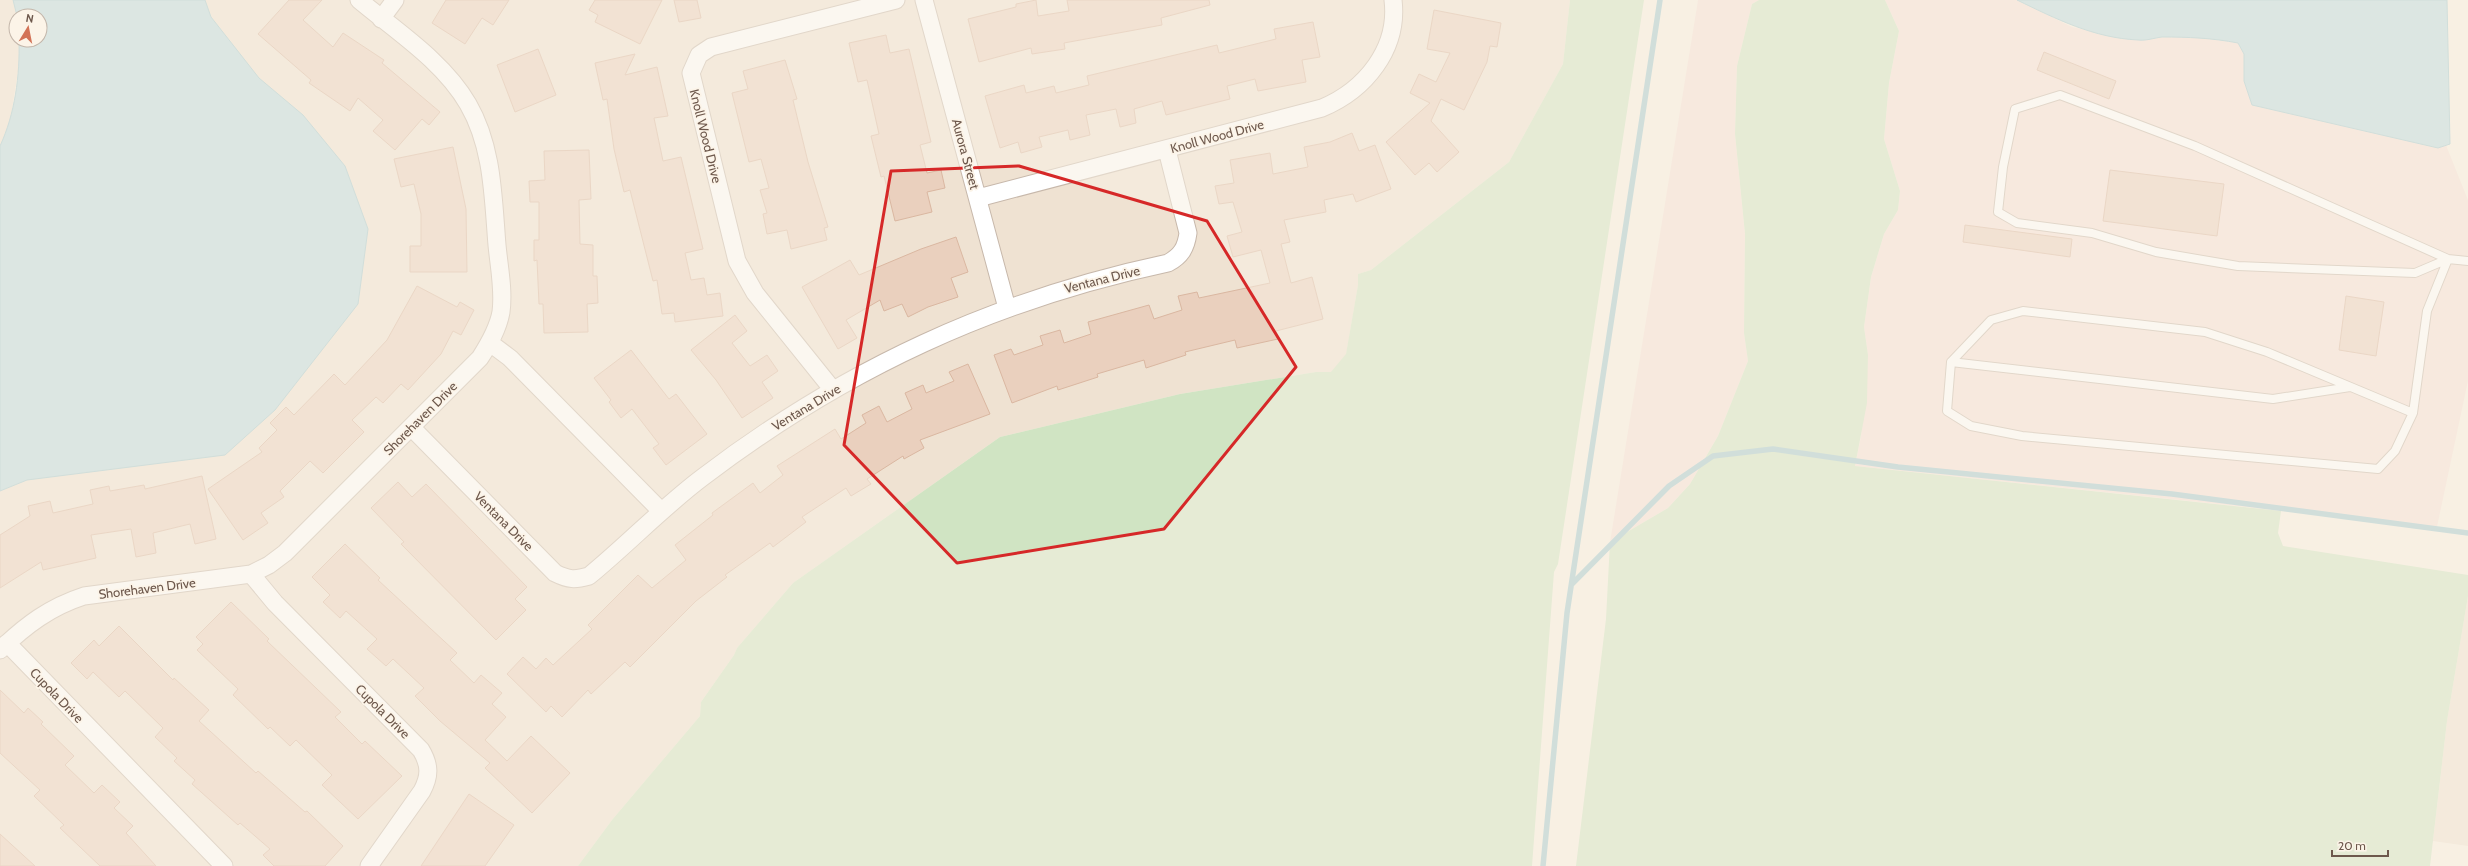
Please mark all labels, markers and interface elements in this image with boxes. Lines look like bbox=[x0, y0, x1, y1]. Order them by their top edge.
north arrow bbox=[8, 8, 48, 48]
text: N bbox=[25, 11, 35, 26]
street label: Knoll Wood Drive bbox=[687, 87, 725, 185]
street label: Knoll Wood Drive bbox=[1168, 116, 1266, 156]
street label: Aurora Street bbox=[949, 117, 983, 192]
street label: Ventana Drive bbox=[1063, 262, 1142, 296]
street label: Shorehaven Drive bbox=[380, 378, 460, 458]
street label: Ventana Drive bbox=[769, 380, 843, 434]
street label: Ventana Drive bbox=[471, 488, 537, 554]
street label: Shorehaven Drive bbox=[98, 574, 197, 602]
street label: Cupola Drive bbox=[27, 664, 87, 726]
street label: Cupola Drive bbox=[352, 680, 414, 742]
scale bar bbox=[2332, 832, 2388, 858]
text: 20 m bbox=[2338, 838, 2366, 853]

